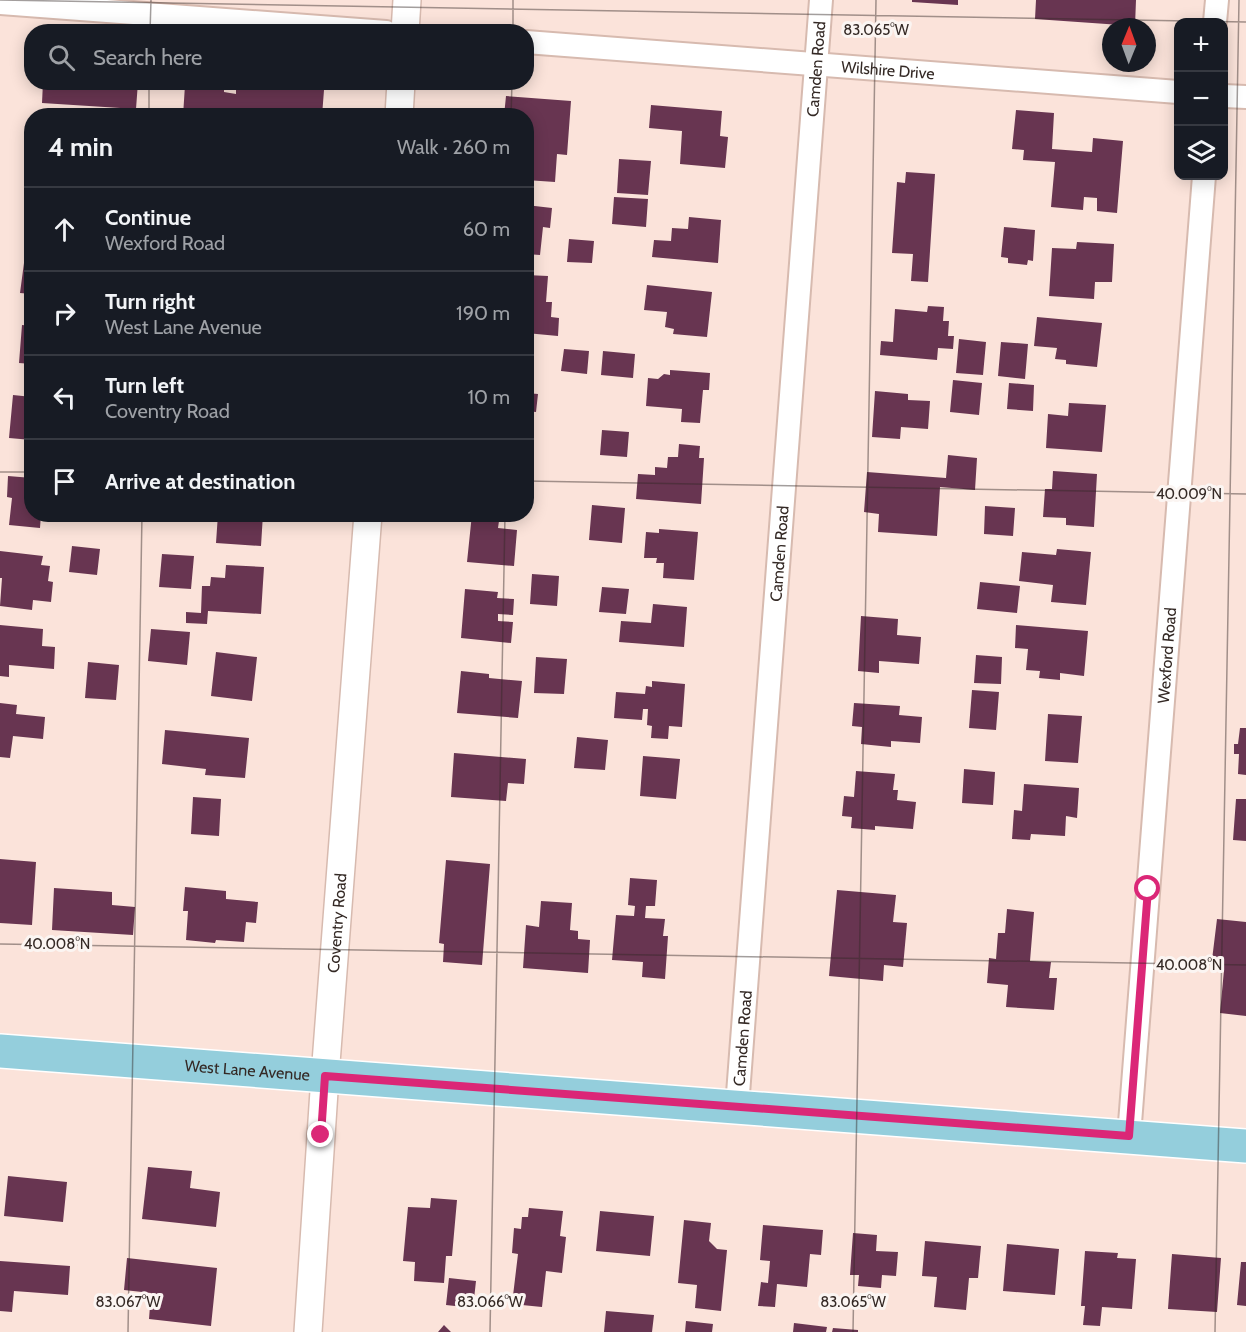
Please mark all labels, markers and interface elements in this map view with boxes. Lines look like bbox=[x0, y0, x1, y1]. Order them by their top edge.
north arrow bbox=[1102, 18, 1156, 72]
map controls bbox=[1174, 18, 1228, 180]
button: + bbox=[1174, 18, 1228, 72]
street label: Camden Road bbox=[803, 20, 829, 118]
text: 83.065°W bbox=[843, 21, 910, 39]
search box bbox=[24, 24, 534, 90]
icon: search bbox=[45, 41, 78, 74]
text: Search here bbox=[93, 44, 202, 71]
street label: Wilshire Drive bbox=[841, 57, 935, 83]
button: − bbox=[1174, 72, 1228, 126]
button: layers bbox=[1174, 126, 1228, 180]
text: 4 min bbox=[48, 131, 113, 163]
text: Walk · 260 m bbox=[397, 135, 510, 159]
text: Continue bbox=[105, 204, 191, 231]
icon: ahead bbox=[48, 213, 81, 246]
text: 60 m bbox=[463, 217, 510, 241]
text: Wexford Road bbox=[105, 231, 225, 255]
text: Turn right bbox=[105, 288, 195, 315]
icon: right bbox=[48, 297, 81, 330]
text: 190 m bbox=[456, 301, 510, 325]
text: West Lane Avenue bbox=[105, 315, 262, 339]
text: Turn left bbox=[105, 372, 184, 399]
icon: left bbox=[48, 381, 81, 414]
text: 10 m bbox=[467, 385, 510, 409]
text: Coventry Road bbox=[105, 399, 230, 423]
icon: arrive bbox=[48, 465, 81, 498]
text: Arrive at destination bbox=[105, 468, 295, 495]
text: 40.009°N bbox=[1156, 485, 1222, 503]
street label: Camden Road bbox=[766, 505, 792, 602]
street label: Wexford Road bbox=[1153, 607, 1180, 704]
street label: Coventry Road bbox=[323, 872, 350, 974]
route start bbox=[1134, 875, 1160, 901]
text: 40.008°N bbox=[24, 935, 90, 953]
text: 40.008°N bbox=[1156, 956, 1222, 974]
street label: Camden Road bbox=[729, 990, 755, 1087]
street label: West Lane Avenue bbox=[184, 1056, 311, 1084]
route end bbox=[307, 1121, 333, 1147]
text: 83.067°W bbox=[95, 1293, 161, 1311]
text: 83.066°W bbox=[457, 1293, 524, 1311]
text: 83.065°W bbox=[820, 1293, 887, 1311]

